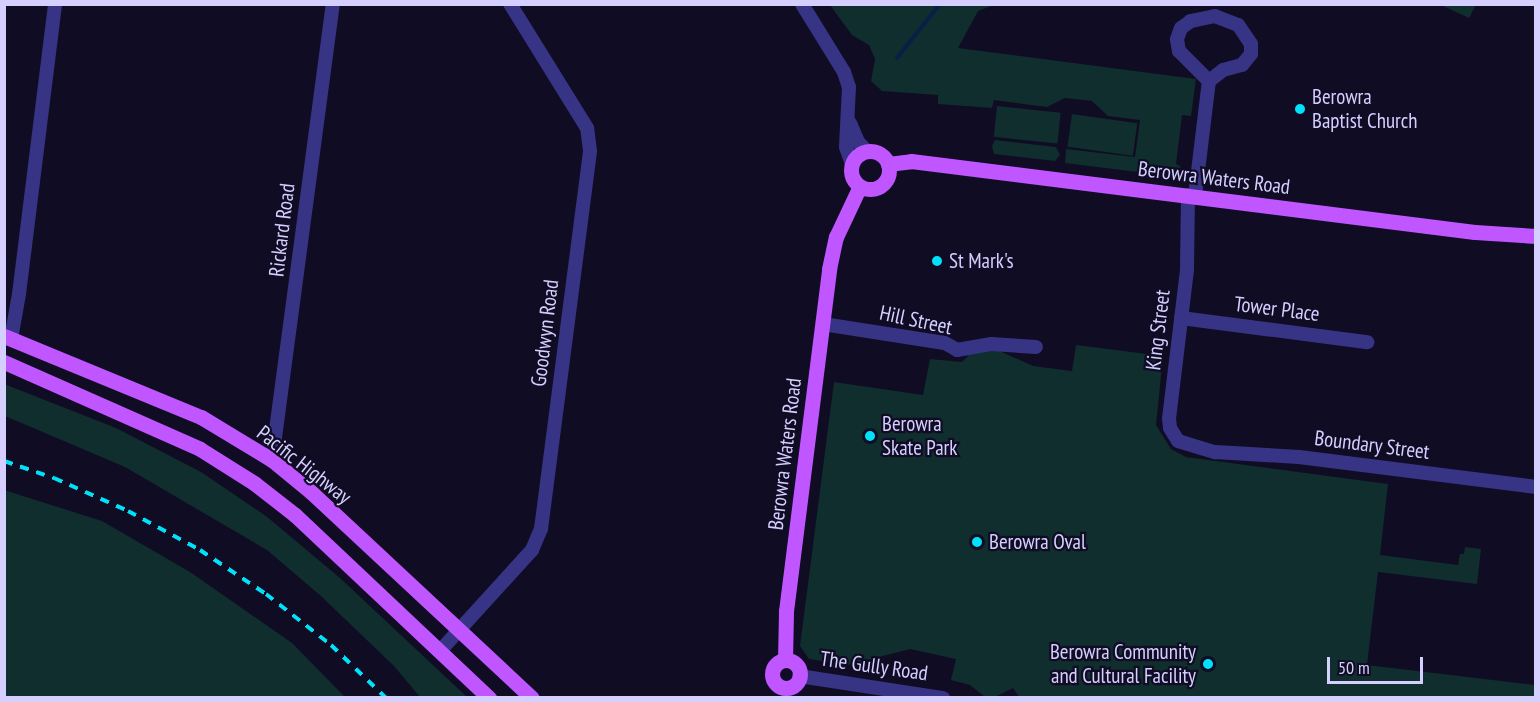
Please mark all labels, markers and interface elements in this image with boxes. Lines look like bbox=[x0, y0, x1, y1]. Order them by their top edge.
place label: Berowra Baptist Church bbox=[1312, 84, 1418, 134]
marker: Berowra Baptist Church bbox=[1293, 102, 1307, 116]
street label: Berowra Waters Road bbox=[1136, 156, 1292, 200]
street label: Rickard Road bbox=[264, 182, 300, 278]
place label: St Mark's bbox=[949, 248, 1014, 274]
marker: St Mark's bbox=[930, 254, 944, 268]
street label: Goodwyn Road bbox=[526, 278, 564, 388]
street label: King Street bbox=[1141, 288, 1175, 372]
street label: Tower Place bbox=[1233, 291, 1321, 327]
street label: Hill Street bbox=[877, 300, 955, 340]
street label: Berowra Waters Road bbox=[763, 376, 807, 532]
place label: Berowra Skate Park bbox=[882, 411, 957, 461]
street label: Pacific Highway bbox=[252, 420, 356, 510]
street label: Boundary Street bbox=[1313, 425, 1431, 465]
marker: Berowra Skate Park bbox=[863, 429, 877, 443]
place label: Berowra Oval bbox=[989, 529, 1086, 555]
marker: Berowra Oval bbox=[970, 535, 984, 549]
place label: Berowra Community and Cultural Facility bbox=[1050, 639, 1196, 689]
scale bar bbox=[1330, 645, 1426, 683]
street label: The Gully Road bbox=[818, 646, 930, 686]
text: 50 m bbox=[1338, 656, 1370, 679]
marker: Berowra Community and Cultural Facility bbox=[1201, 657, 1215, 671]

